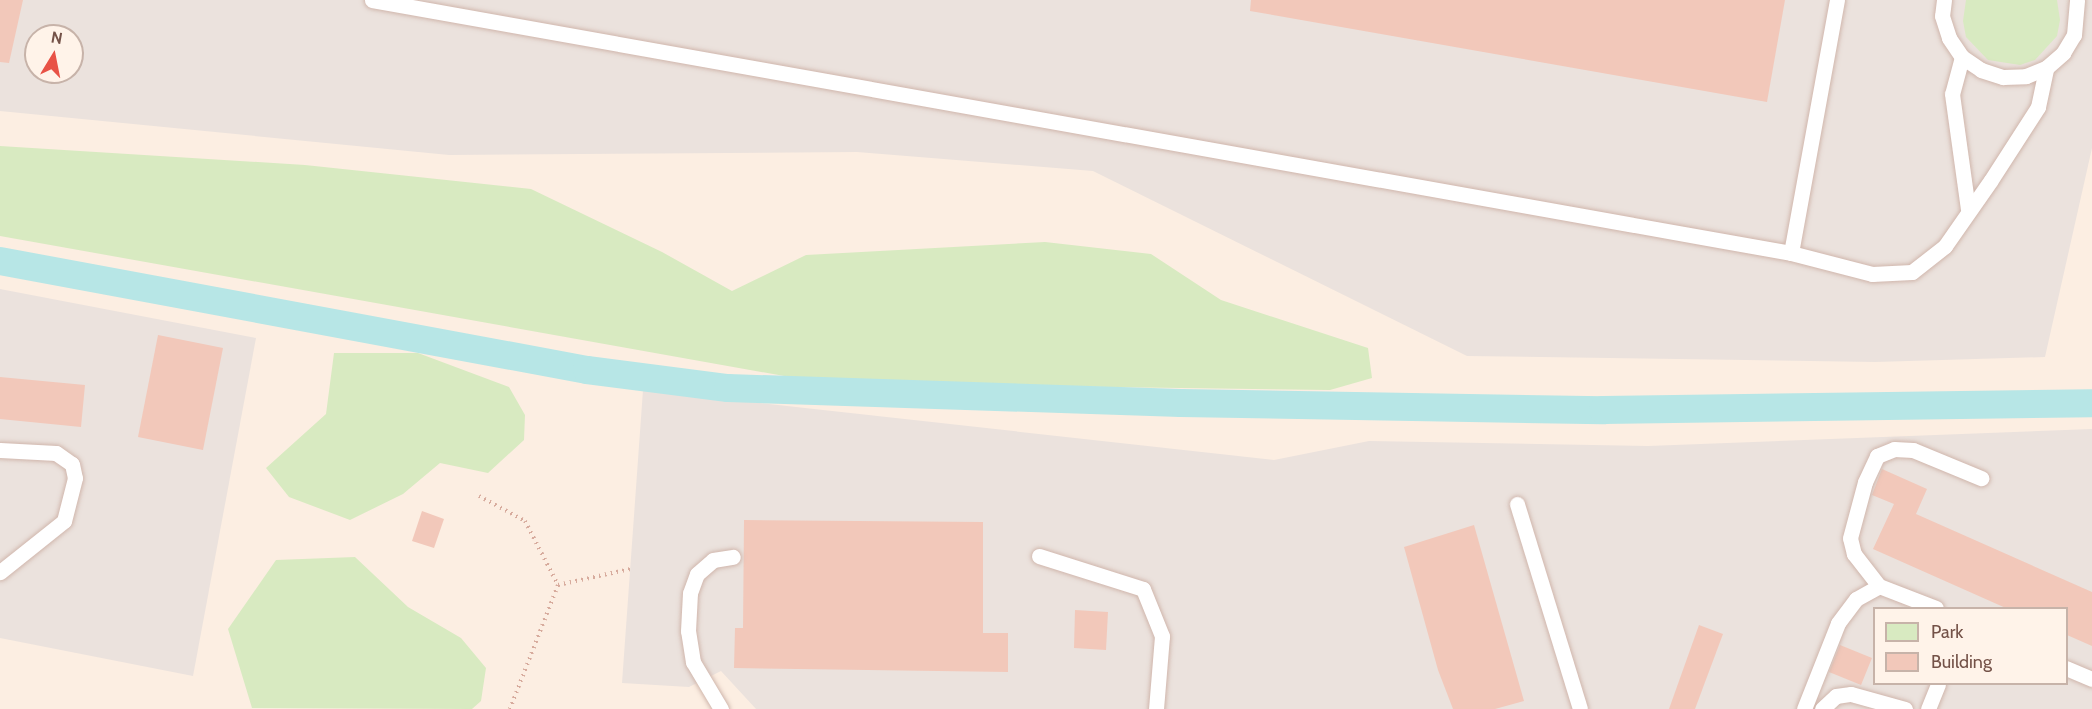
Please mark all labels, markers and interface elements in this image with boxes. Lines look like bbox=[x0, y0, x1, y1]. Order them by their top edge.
north arrow bbox=[24, 24, 84, 84]
text: N bbox=[50, 27, 64, 48]
legend bbox=[1873, 607, 2068, 685]
text: Park bbox=[1931, 621, 1963, 643]
text: Building bbox=[1931, 651, 1992, 673]

